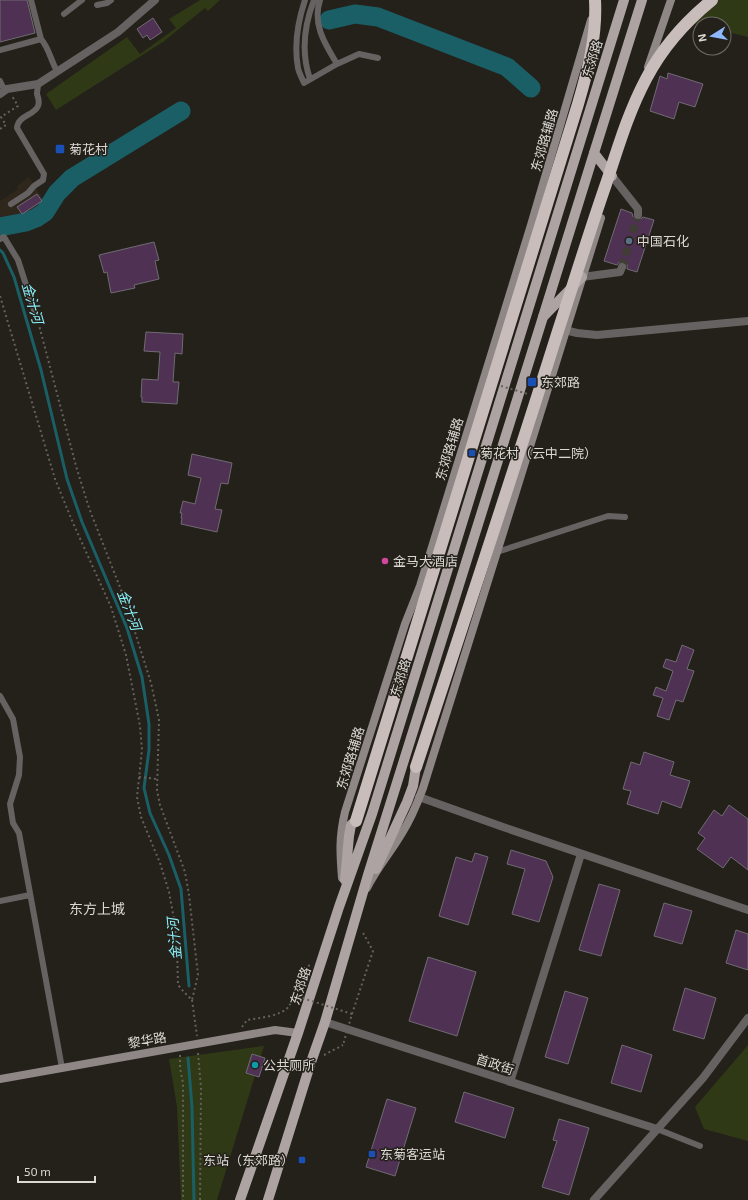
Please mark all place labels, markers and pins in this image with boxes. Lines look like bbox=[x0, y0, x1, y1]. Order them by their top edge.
place label: 菊花村 bbox=[69, 141, 108, 157]
marker: 菊花村 bbox=[54, 143, 66, 155]
place label: 中国石化 bbox=[637, 233, 689, 249]
marker: 中国石化 bbox=[624, 236, 634, 246]
place label: 东郊路 bbox=[541, 374, 580, 390]
marker: 东郊路 bbox=[526, 376, 538, 388]
place label: 菊花村（云中二院） bbox=[480, 445, 597, 461]
marker: 菊花村（云中二院） bbox=[467, 448, 477, 458]
place label: 金马大酒店 bbox=[393, 553, 458, 569]
marker: 金马大酒店 bbox=[380, 556, 390, 566]
place label: 公共厕所 bbox=[263, 1057, 315, 1073]
marker: 公共厕所 bbox=[250, 1060, 260, 1070]
place label: 东菊客运站 bbox=[380, 1146, 445, 1162]
marker: 东菊客运站 bbox=[367, 1149, 377, 1159]
place label: 东站（东郊路） bbox=[203, 1152, 294, 1168]
marker: 东站（东郊路） bbox=[297, 1155, 307, 1165]

